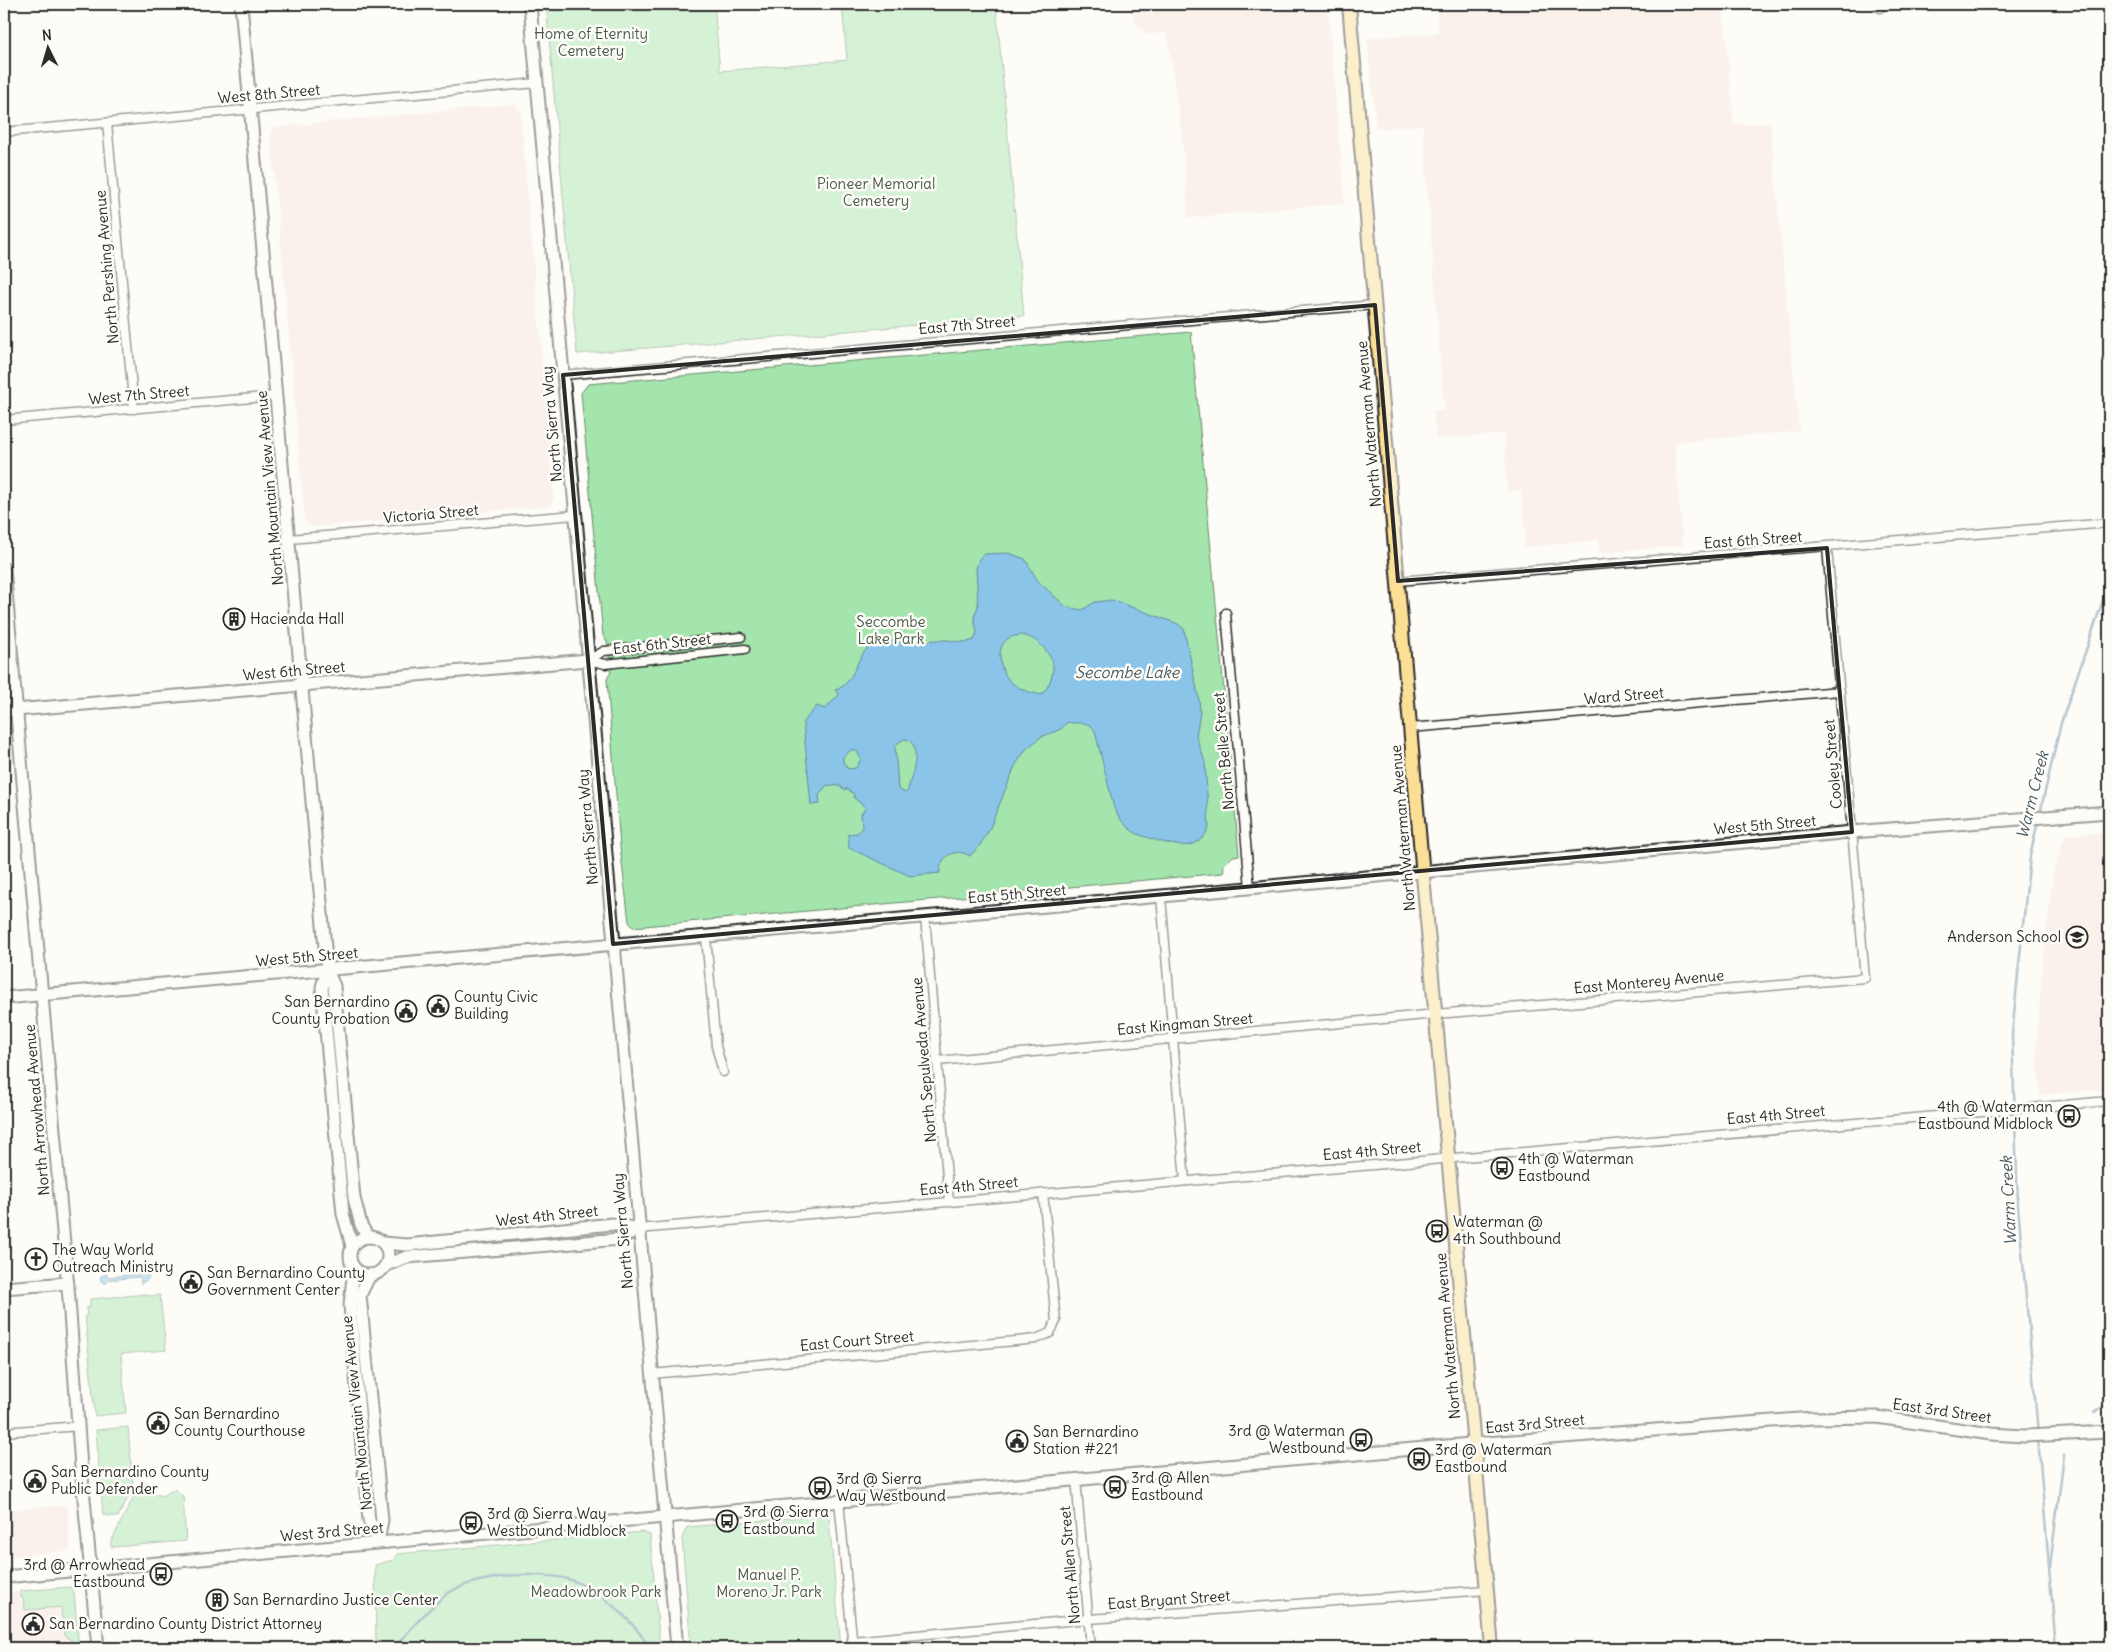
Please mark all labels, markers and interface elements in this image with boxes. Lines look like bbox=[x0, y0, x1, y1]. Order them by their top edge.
north arrow bbox=[22, 22, 72, 72]
park label: Home of Eternity Cemetery bbox=[534, 24, 648, 60]
text: N bbox=[41, 26, 52, 44]
street label: West 8th Street bbox=[217, 80, 321, 107]
park label: Pioneer Memorial Cemetery bbox=[817, 174, 935, 210]
street label: North Pershing Avenue bbox=[90, 189, 123, 345]
street label: East 7th Street bbox=[918, 311, 1016, 338]
street label: North Waterman Avenue bbox=[1352, 340, 1385, 508]
street label: North Sierra Way bbox=[537, 365, 566, 483]
street label: West 7th Street bbox=[88, 381, 190, 408]
street label: North Mountain View Avenue bbox=[252, 390, 287, 586]
street label: Victoria Street bbox=[383, 500, 479, 527]
street label: East 6th Street bbox=[1703, 527, 1803, 552]
building icon: Hacienda Hall bbox=[222, 607, 246, 631]
place label: Hacienda Hall bbox=[250, 609, 344, 628]
park label: Seccombe Lake Park bbox=[856, 612, 926, 648]
street label: East 6th Street bbox=[612, 629, 712, 658]
street label: West 6th Street bbox=[242, 657, 346, 684]
water label: Secombe Lake bbox=[1075, 662, 1180, 682]
street label: Ward Street bbox=[1583, 683, 1665, 708]
street label: North Belle Street bbox=[1209, 691, 1238, 811]
street label: Cooley Street bbox=[1819, 718, 1846, 810]
street label: North Waterman Avenue bbox=[1386, 744, 1419, 912]
water label: Warm Creek bbox=[2011, 747, 2053, 841]
street label: North Sierra Way bbox=[573, 768, 602, 886]
street label: West 5th Street bbox=[1713, 811, 1817, 838]
street label: East 5th Street bbox=[967, 880, 1067, 907]
school or university icon: Anderson School bbox=[2065, 925, 2089, 949]
place label: Anderson School bbox=[1947, 927, 2061, 946]
street label: West 5th Street bbox=[255, 943, 359, 970]
street label: East Monterey Avenue bbox=[1573, 965, 1725, 998]
street label: North Sepulveda Avenue bbox=[907, 977, 940, 1143]
place label: County Civic Building bbox=[454, 987, 538, 1023]
place label: San Bernardino County Probation bbox=[272, 992, 390, 1028]
public building icon: County Civic Building bbox=[426, 994, 450, 1018]
public building icon: San Bernardino County Probation bbox=[394, 999, 418, 1023]
street label: East Kingman Street bbox=[1116, 1008, 1254, 1039]
street label: North Arrowhead Avenue bbox=[20, 1024, 53, 1197]
place label: 4th @ Waterman Eastbound Midblock bbox=[1918, 1097, 2053, 1133]
street label: East 4th Street bbox=[1726, 1101, 1826, 1128]
bus stop icon: 4th @ Waterman Eastbound Midblock bbox=[2057, 1104, 2081, 1128]
street label: East 4th Street bbox=[1322, 1137, 1422, 1164]
place label: 4th @ Waterman Eastbound bbox=[1518, 1149, 1634, 1185]
water label: Warm Creek bbox=[1996, 1154, 2020, 1246]
bus stop icon: 4th @ Waterman Eastbound bbox=[1490, 1156, 1514, 1180]
street label: North Sierra Way bbox=[608, 1172, 637, 1290]
street label: East 4th Street bbox=[919, 1172, 1019, 1199]
street label: West 4th Street bbox=[495, 1201, 599, 1230]
place label: Waterman @ 4th Southbound bbox=[1453, 1212, 1561, 1248]
bus stop icon: Waterman @ 4th Southbound bbox=[1425, 1219, 1449, 1243]
place label: The Way World Outreach Ministry bbox=[52, 1240, 174, 1276]
church icon: The Way World Outreach Ministry bbox=[24, 1247, 48, 1271]
street label: North Waterman Avenue bbox=[1431, 1252, 1464, 1420]
place label: San Bernardino County Government Center bbox=[207, 1263, 365, 1299]
public building icon: San Bernardino County Government Center bbox=[179, 1270, 203, 1294]
street label: North Mountain View Avenue bbox=[337, 1315, 376, 1511]
street label: East Court Street bbox=[799, 1326, 915, 1355]
street label: East 3rd Street bbox=[1891, 1394, 1993, 1427]
place label: San Bernardino County Courthouse bbox=[174, 1404, 305, 1440]
street label: East 3rd Street bbox=[1485, 1410, 1585, 1437]
public building icon: San Bernardino County Courthouse bbox=[146, 1411, 170, 1435]
place label: 3rd @ Waterman Westbound bbox=[1228, 1421, 1345, 1457]
place label: San Bernardino Station #221 bbox=[1033, 1422, 1139, 1458]
bus stop icon: 3rd @ Waterman Westbound bbox=[1349, 1428, 1373, 1452]
public building icon: San Bernardino Station #221 bbox=[1005, 1429, 1029, 1453]
place label: 3rd @ Waterman Eastbound bbox=[1435, 1440, 1552, 1476]
bus stop icon: 3rd @ Waterman Eastbound bbox=[1407, 1447, 1431, 1471]
place label: San Bernardino County Public Defender bbox=[51, 1462, 209, 1498]
place label: 3rd @ Allen Eastbound bbox=[1131, 1468, 1210, 1504]
public building icon: San Bernardino County Public Defender bbox=[23, 1469, 47, 1493]
place label: 3rd @ Sierra Way Westbound bbox=[836, 1469, 946, 1505]
bus stop icon: 3rd @ Allen Eastbound bbox=[1103, 1475, 1127, 1499]
bus stop icon: 3rd @ Sierra Way Westbound bbox=[808, 1476, 832, 1500]
place label: 3rd @ Sierra Eastbound bbox=[743, 1502, 829, 1538]
place label: 3rd @ Sierra Way Westbound Midblock bbox=[487, 1504, 627, 1540]
street label: North Allen Street bbox=[1055, 1505, 1084, 1625]
bus stop icon: 3rd @ Sierra Eastbound bbox=[715, 1509, 739, 1533]
bus stop icon: 3rd @ Sierra Way Westbound Midblock bbox=[459, 1511, 483, 1535]
street label: West 3rd Street bbox=[280, 1518, 384, 1545]
place label: 3rd @ Arrowhead Eastbound bbox=[23, 1555, 145, 1591]
bus stop icon: 3rd @ Arrowhead Eastbound bbox=[149, 1562, 173, 1586]
park label: Manuel P. Moreno Jr. Park bbox=[716, 1565, 822, 1601]
park label: Meadowbrook Park bbox=[530, 1582, 662, 1601]
street label: East Bryant Street bbox=[1107, 1586, 1231, 1613]
building icon: San Bernardino Justice Center bbox=[205, 1588, 229, 1612]
place label: San Bernardino Justice Center bbox=[233, 1590, 438, 1609]
public building icon: San Bernardino County District Attorney bbox=[21, 1612, 45, 1636]
place label: San Bernardino County District Attorney bbox=[49, 1614, 322, 1633]

